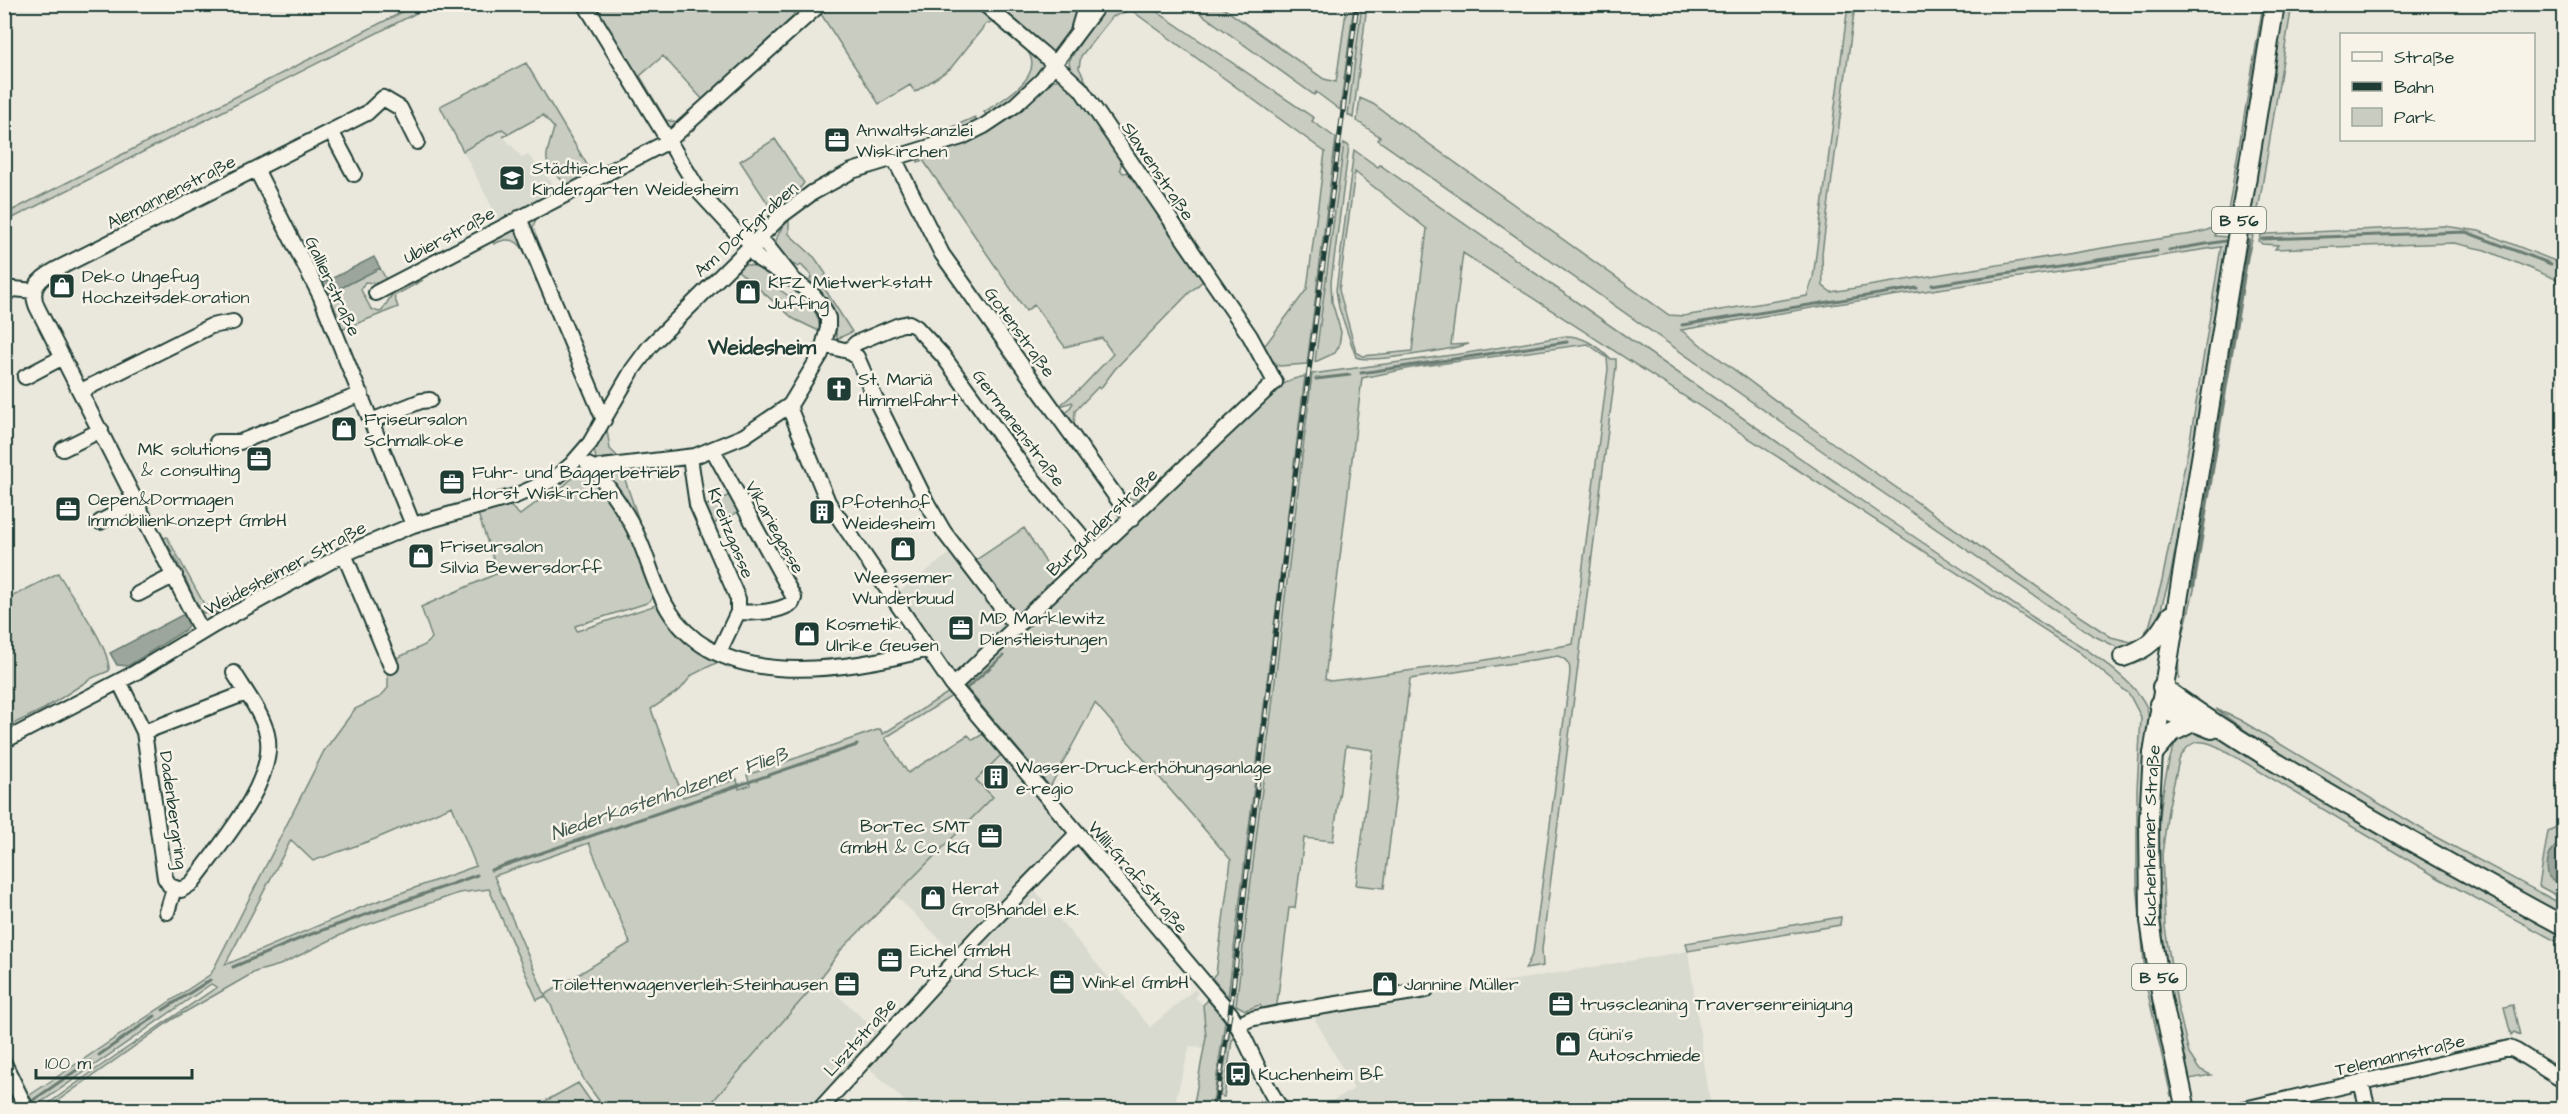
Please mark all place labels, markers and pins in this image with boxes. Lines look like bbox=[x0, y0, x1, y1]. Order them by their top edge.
place label: Anwaltskanzlei Wiskirchen bbox=[856, 118, 973, 164]
office icon: Anwaltskanzlei Wiskirchen bbox=[822, 125, 852, 155]
place label: Städtischer Kindergarten Weidesheim bbox=[532, 156, 738, 203]
school or university icon: Städtischer Kindergarten Weidesheim bbox=[497, 163, 527, 193]
place label: Deko Ungefug Hochzeitsdekoration bbox=[82, 264, 249, 310]
place label: KFZ Mietwerkstatt Juffing bbox=[768, 270, 933, 317]
shop icon: Deko Ungefug Hochzeitsdekoration bbox=[47, 271, 77, 301]
shop icon: KFZ Mietwerkstatt Juffing bbox=[733, 277, 763, 307]
place label: St. Mariä Himmelfahrt bbox=[858, 367, 959, 413]
church icon: St. Mariä Himmelfahrt bbox=[824, 374, 854, 404]
place label: Friseursalon Schmalkoke bbox=[364, 407, 467, 453]
shop icon: Friseursalon Schmalkoke bbox=[329, 414, 359, 444]
place label: MK solutions & consulting bbox=[138, 437, 240, 484]
office icon: MK solutions & consulting bbox=[244, 444, 274, 474]
place label: Fuhr- und Baggerbetrieb Horst Wiskirchen bbox=[472, 460, 680, 506]
office icon: Fuhr- und Baggerbetrieb Horst Wiskirchen bbox=[437, 467, 467, 497]
place label: Oepen&Dormagen Immobilienkonzept GmbH bbox=[88, 487, 287, 533]
place label: Pfotenhof Weidesheim bbox=[842, 490, 935, 536]
office icon: Oepen&Dormagen Immobilienkonzept GmbH bbox=[53, 494, 83, 524]
building icon: Pfotenhof Weidesheim bbox=[807, 497, 837, 527]
place label: Friseursalon Silvia Bewersdorff bbox=[440, 534, 602, 580]
shop icon: Weessemer Wunderbuud bbox=[888, 534, 918, 564]
shop icon: Friseursalon Silvia Bewersdorff bbox=[406, 541, 436, 571]
place label: Weessemer Wunderbuud bbox=[852, 565, 954, 611]
place label: MD Marklewitz Dienstleistungen bbox=[980, 606, 1107, 653]
place label: Kosmetik Ulrike Geusen bbox=[826, 612, 939, 658]
office icon: MD Marklewitz Dienstleistungen bbox=[946, 613, 976, 643]
shop icon: Kosmetik Ulrike Geusen bbox=[792, 619, 822, 649]
place label: Wasser-Druckerhöhungsanlage e-regio bbox=[1016, 755, 1272, 802]
building icon: Wasser-Druckerhöhungsanlage e-regio bbox=[981, 762, 1011, 792]
place label: BorTec SMT GmbH & Co. KG bbox=[840, 814, 971, 860]
office icon: BorTec SMT GmbH & Co. KG bbox=[975, 821, 1005, 851]
place label: Herat Großhandel e.K. bbox=[952, 876, 1079, 922]
shop icon: Herat Großhandel e.K. bbox=[918, 883, 948, 913]
place label: Eichel GmbH Putz und Stuck bbox=[910, 938, 1039, 984]
office icon: Eichel GmbH Putz und Stuck bbox=[875, 945, 905, 975]
office icon: Winkel GmbH bbox=[1047, 967, 1077, 997]
office icon: Toilettenwagenverleih-Steinhausen bbox=[832, 969, 862, 999]
shop icon: Jannine Müller bbox=[1370, 969, 1400, 999]
place label: Winkel GmbH bbox=[1082, 970, 1189, 995]
place label: Toilettenwagenverleih-Steinhausen bbox=[552, 972, 828, 998]
place label: Jannine Müller bbox=[1404, 972, 1519, 997]
office icon: trusscleaning Traversenreinigung bbox=[1546, 989, 1576, 1019]
place label: trusscleaning Traversenreinigung bbox=[1580, 992, 1853, 1018]
place label: Güni's Autoschmiede bbox=[1588, 1022, 1701, 1068]
shop icon: Güni's Autoschmiede bbox=[1553, 1029, 1583, 1059]
bus stop icon: Kuchenheim Bf bbox=[1223, 1059, 1253, 1089]
place label: Kuchenheim Bf bbox=[1258, 1062, 1383, 1087]

